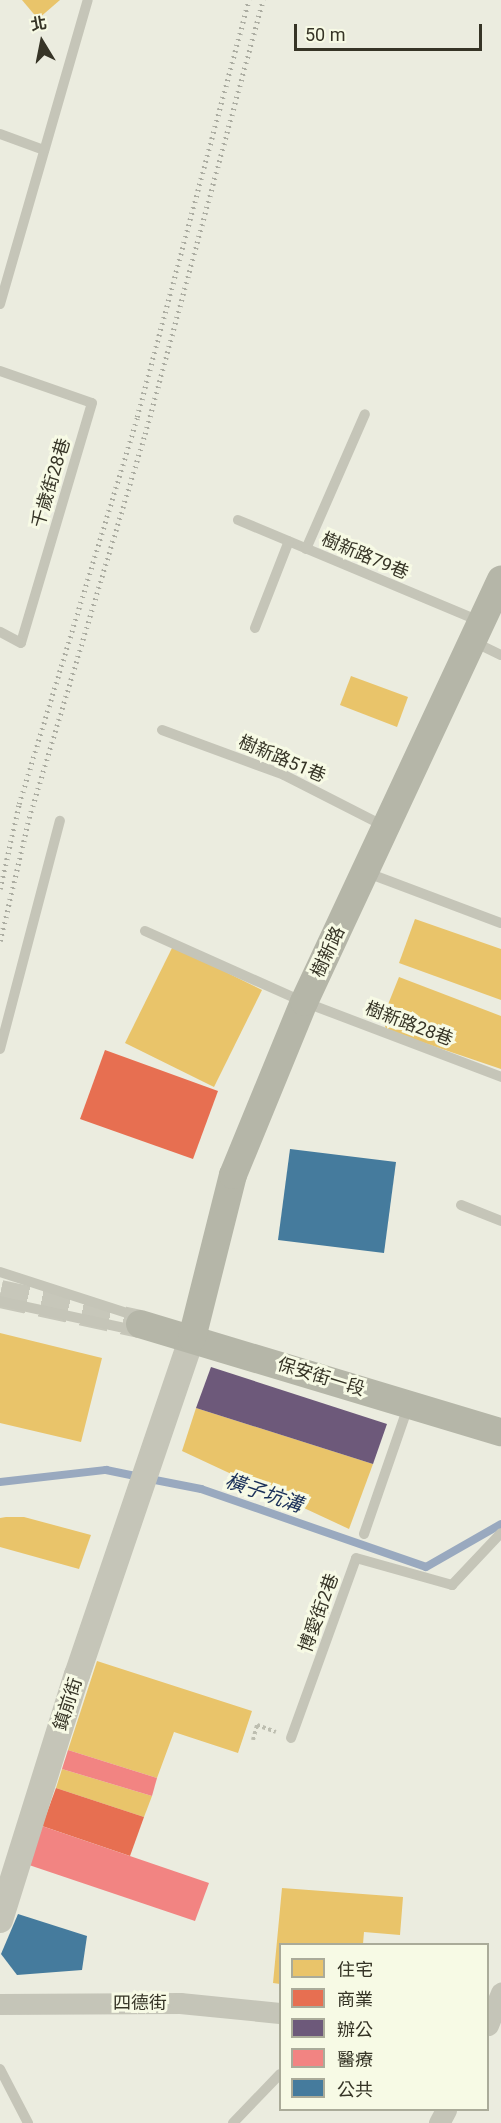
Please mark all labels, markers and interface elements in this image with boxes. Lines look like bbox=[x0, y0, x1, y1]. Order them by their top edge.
north arrow bbox=[12, 12, 72, 72]
scale bar bbox=[297, 12, 484, 50]
text: 北 bbox=[29, 13, 48, 35]
text: 50 m bbox=[305, 24, 345, 45]
street label: 千歲街28巷 bbox=[27, 436, 75, 530]
street label: 樹新路79巷 bbox=[318, 528, 412, 584]
street label: 樹新路51巷 bbox=[235, 731, 329, 787]
street label: 樹新路 bbox=[307, 923, 349, 981]
street label: 樹新路28巷 bbox=[362, 997, 456, 1051]
street label: 保安街一段 bbox=[275, 1354, 367, 1400]
water label: 橫子坑溝 bbox=[222, 1469, 306, 1517]
street label: 博愛街2巷 bbox=[295, 1571, 343, 1655]
street label: 鎮前街 bbox=[49, 1675, 87, 1733]
legend bbox=[279, 1943, 489, 2111]
text: 住宅 bbox=[337, 1959, 373, 1980]
text: 商業 bbox=[337, 1989, 373, 2010]
street label: 四德街 bbox=[113, 1992, 167, 2014]
text: 辦公 bbox=[337, 2019, 373, 2040]
text: 醫療 bbox=[337, 2049, 373, 2070]
text: 公共 bbox=[337, 2079, 373, 2100]

